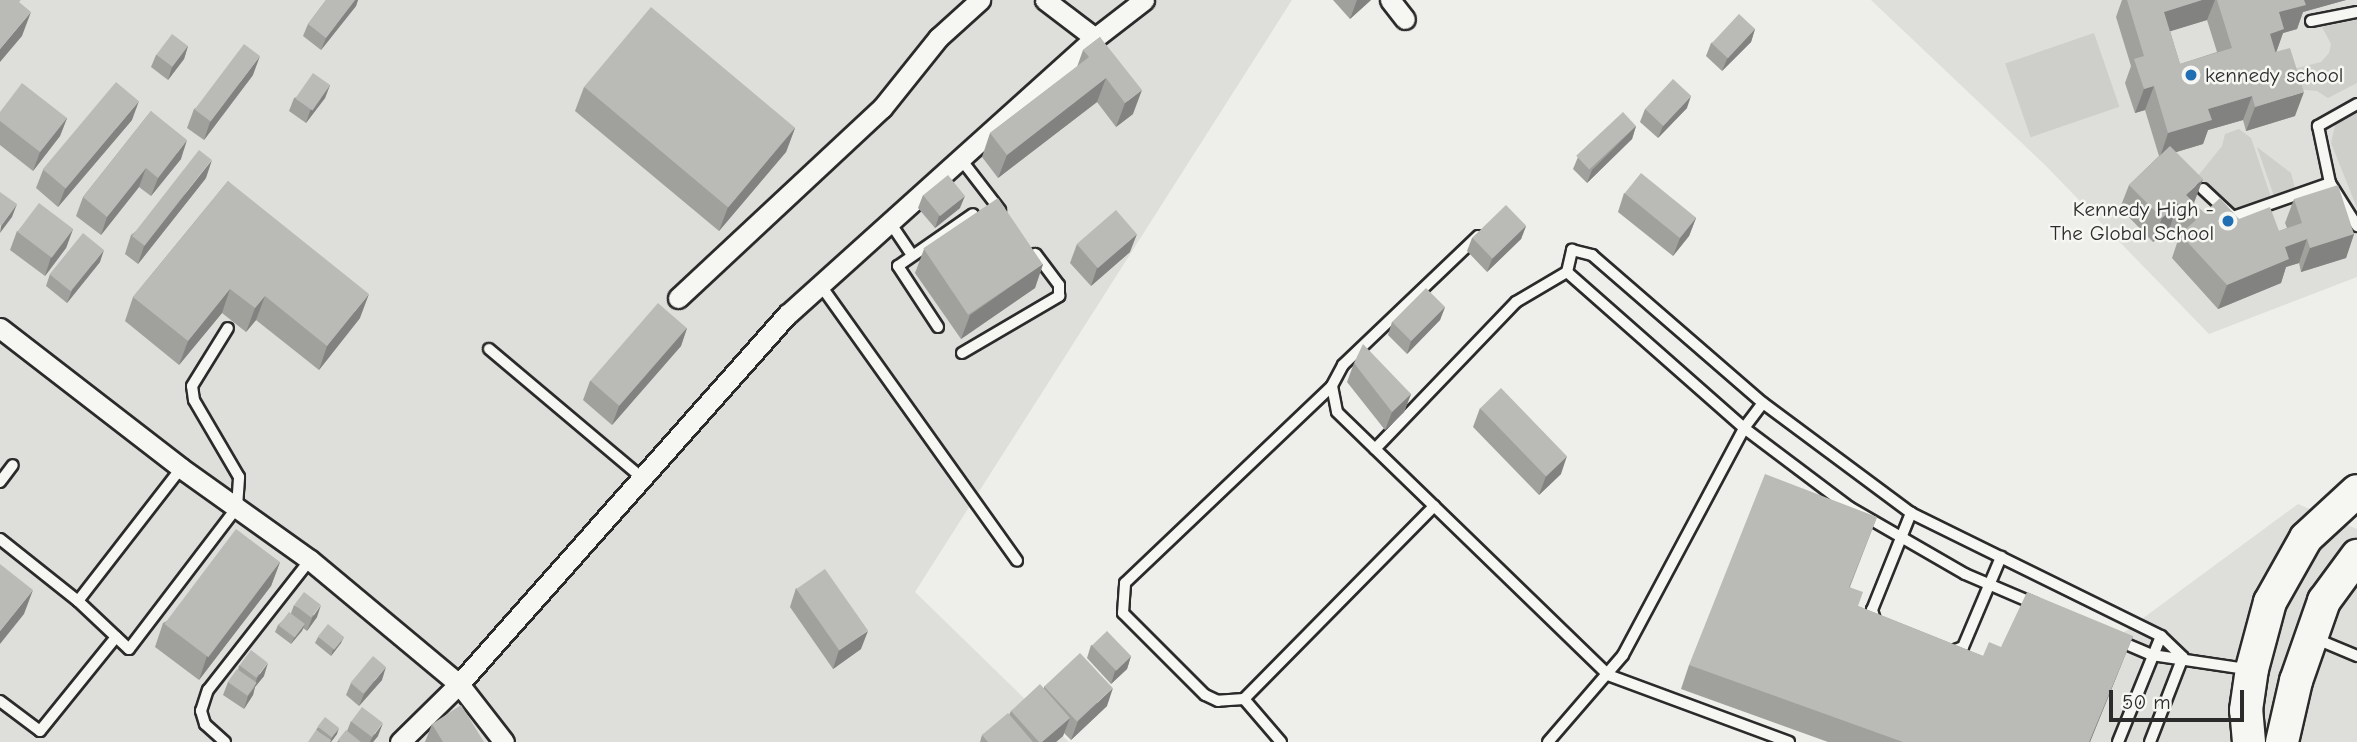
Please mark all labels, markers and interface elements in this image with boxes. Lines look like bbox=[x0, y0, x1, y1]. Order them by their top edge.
place label: kennedy school bbox=[2205, 62, 2343, 88]
marker: kennedy school bbox=[2183, 67, 2199, 83]
place label: Kennedy High - The Global School bbox=[2050, 196, 2214, 246]
marker: Kennedy High - The Global School bbox=[2220, 213, 2236, 229]
scale bar bbox=[2112, 676, 2247, 720]
text: 50 m bbox=[2122, 690, 2171, 714]

